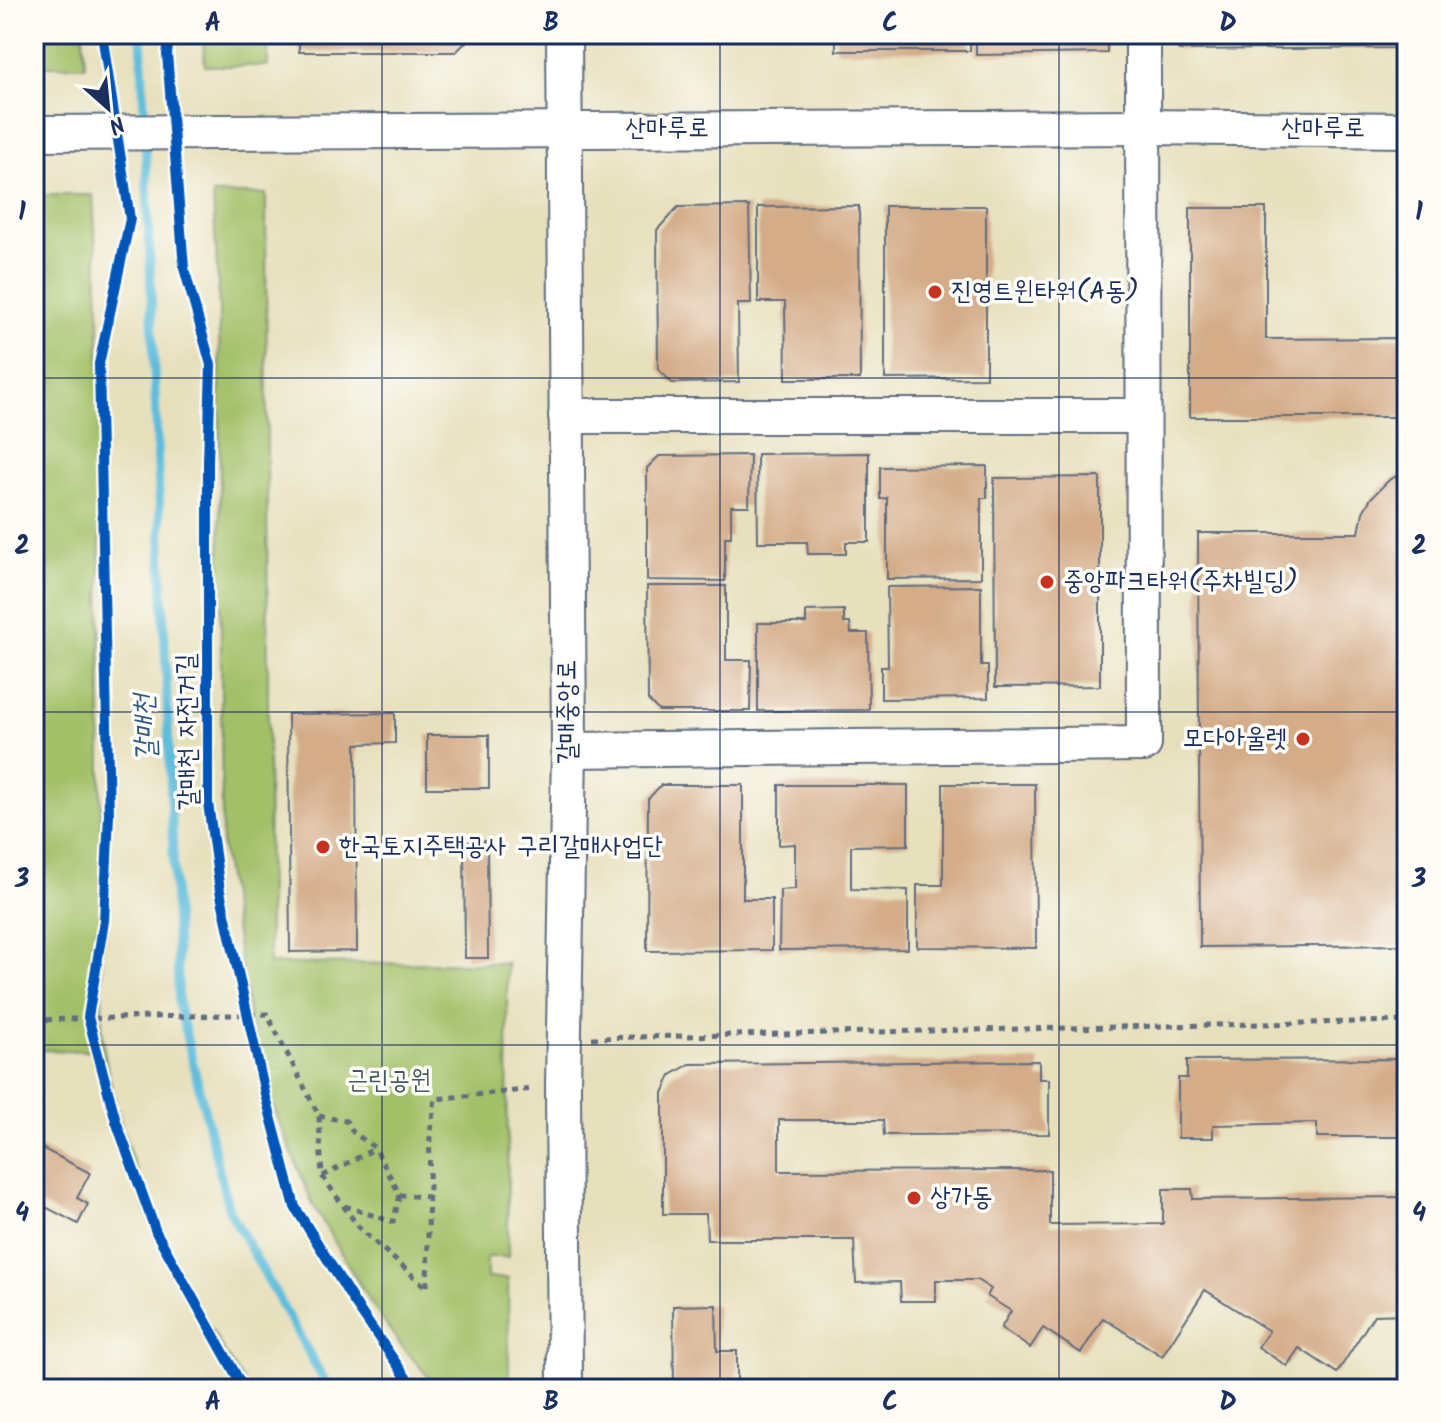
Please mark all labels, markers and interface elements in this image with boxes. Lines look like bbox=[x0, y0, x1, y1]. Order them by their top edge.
text: A bbox=[205, 3, 221, 45]
text: B bbox=[543, 3, 559, 45]
text: C bbox=[882, 3, 898, 45]
text: D bbox=[1219, 3, 1237, 45]
north arrow bbox=[68, 68, 148, 148]
text: N bbox=[102, 105, 130, 142]
street label: 산마루로 bbox=[625, 108, 709, 150]
street label: 산마루로 bbox=[1281, 108, 1365, 150]
text: 1 bbox=[18, 192, 26, 234]
text: 1 bbox=[1415, 192, 1423, 234]
place label: 진영트윈타워(A동) bbox=[951, 271, 1139, 313]
marker: 진영트윈타워(A동) bbox=[926, 283, 944, 301]
text: 2 bbox=[14, 526, 30, 568]
text: 2 bbox=[1411, 526, 1427, 568]
place label: 중앙파크타워(주차빌딩) bbox=[1063, 561, 1298, 603]
marker: 중앙파크타워(주차빌딩) bbox=[1038, 573, 1056, 591]
street label: 갈매천 자전거길 bbox=[166, 653, 210, 811]
street label: 갈매중앙로 bbox=[547, 660, 589, 764]
water label: 갈매천 bbox=[122, 691, 170, 763]
place label: 모다아울렛 bbox=[1182, 718, 1287, 760]
marker: 모다아울렛 bbox=[1294, 730, 1312, 748]
place label: 한국토지주택공사 구리갈매사업단 bbox=[339, 826, 663, 868]
marker: 한국토지주택공사 구리갈매사업단 bbox=[314, 838, 332, 856]
text: 3 bbox=[14, 859, 29, 901]
text: 3 bbox=[1411, 859, 1426, 901]
park label: 근린공원 bbox=[347, 1060, 431, 1102]
place label: 상가동 bbox=[930, 1177, 993, 1219]
marker: 상가동 bbox=[905, 1189, 923, 1207]
text: 4 bbox=[15, 1193, 29, 1235]
text: 4 bbox=[1412, 1193, 1426, 1235]
text: A bbox=[205, 1382, 221, 1423]
text: B bbox=[543, 1382, 559, 1423]
text: C bbox=[882, 1382, 898, 1423]
text: D bbox=[1219, 1382, 1237, 1423]

